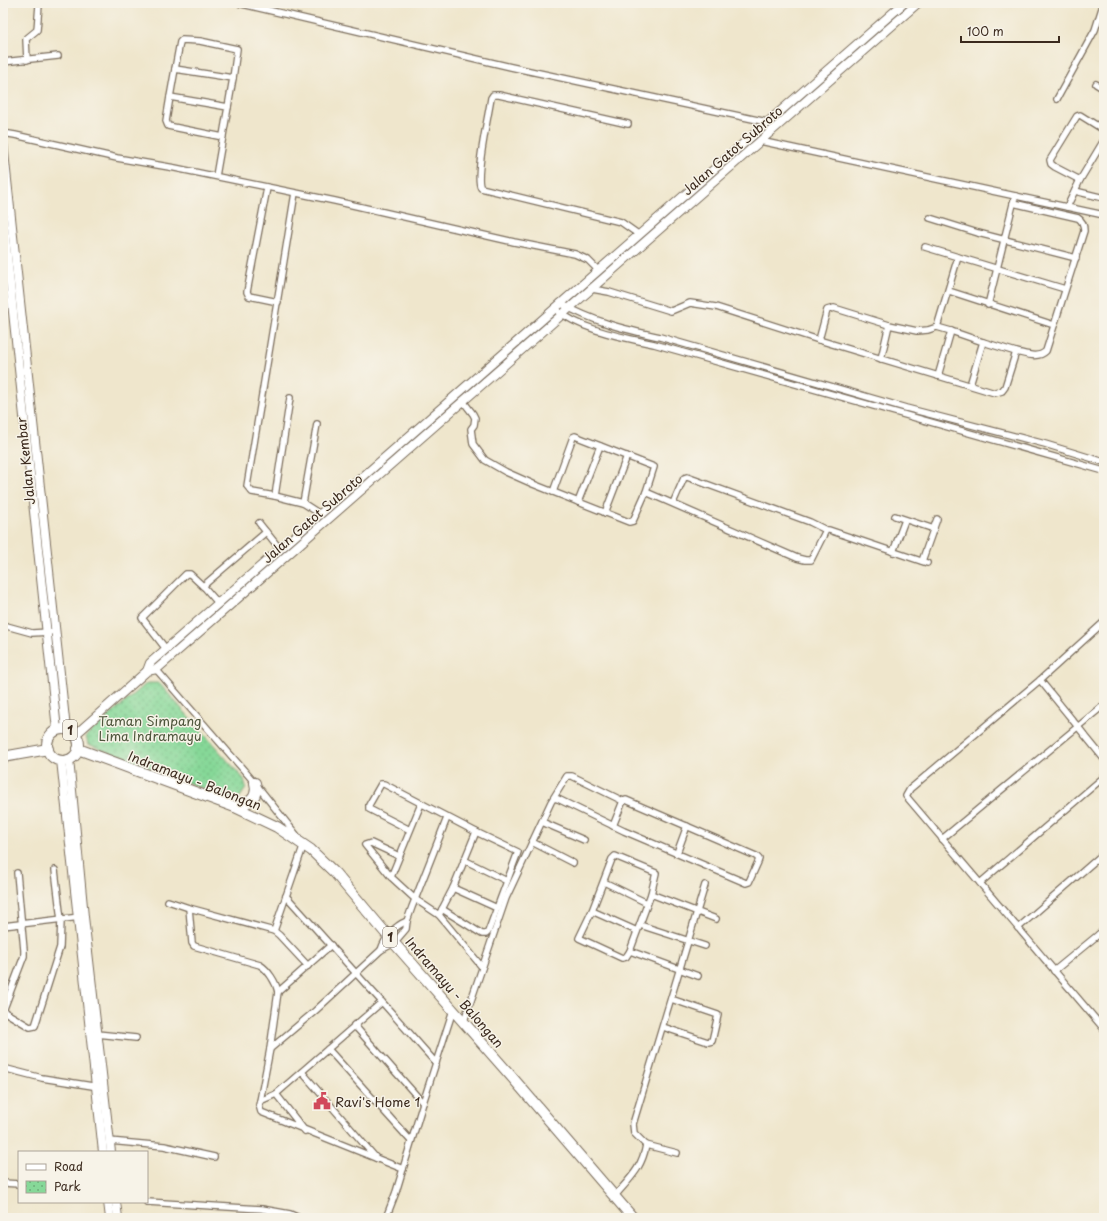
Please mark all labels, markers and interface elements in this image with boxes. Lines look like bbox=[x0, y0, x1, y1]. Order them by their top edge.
scale bar bbox=[961, 18, 1059, 44]
text: 100 m bbox=[967, 22, 1004, 40]
street label: Jalan Gatot Subroto bbox=[678, 101, 786, 199]
street label: Jalan Kembar bbox=[11, 416, 39, 506]
street label: Jalan Gatot Subroto bbox=[258, 469, 366, 567]
park label: Taman Simpang Lima Indramayu bbox=[98, 711, 202, 745]
road number: 1 bbox=[63, 720, 77, 740]
street label: Indramayu - Balongan bbox=[126, 746, 264, 814]
road number: 1 bbox=[383, 927, 397, 947]
street label: Indramayu - Balongan bbox=[401, 932, 509, 1052]
public building icon: Ravi's Home 1 bbox=[312, 1091, 332, 1111]
place label: Ravi's Home 1 bbox=[335, 1092, 420, 1111]
legend bbox=[18, 1151, 148, 1203]
text: Road bbox=[54, 1157, 83, 1175]
text: Park bbox=[54, 1177, 81, 1195]

